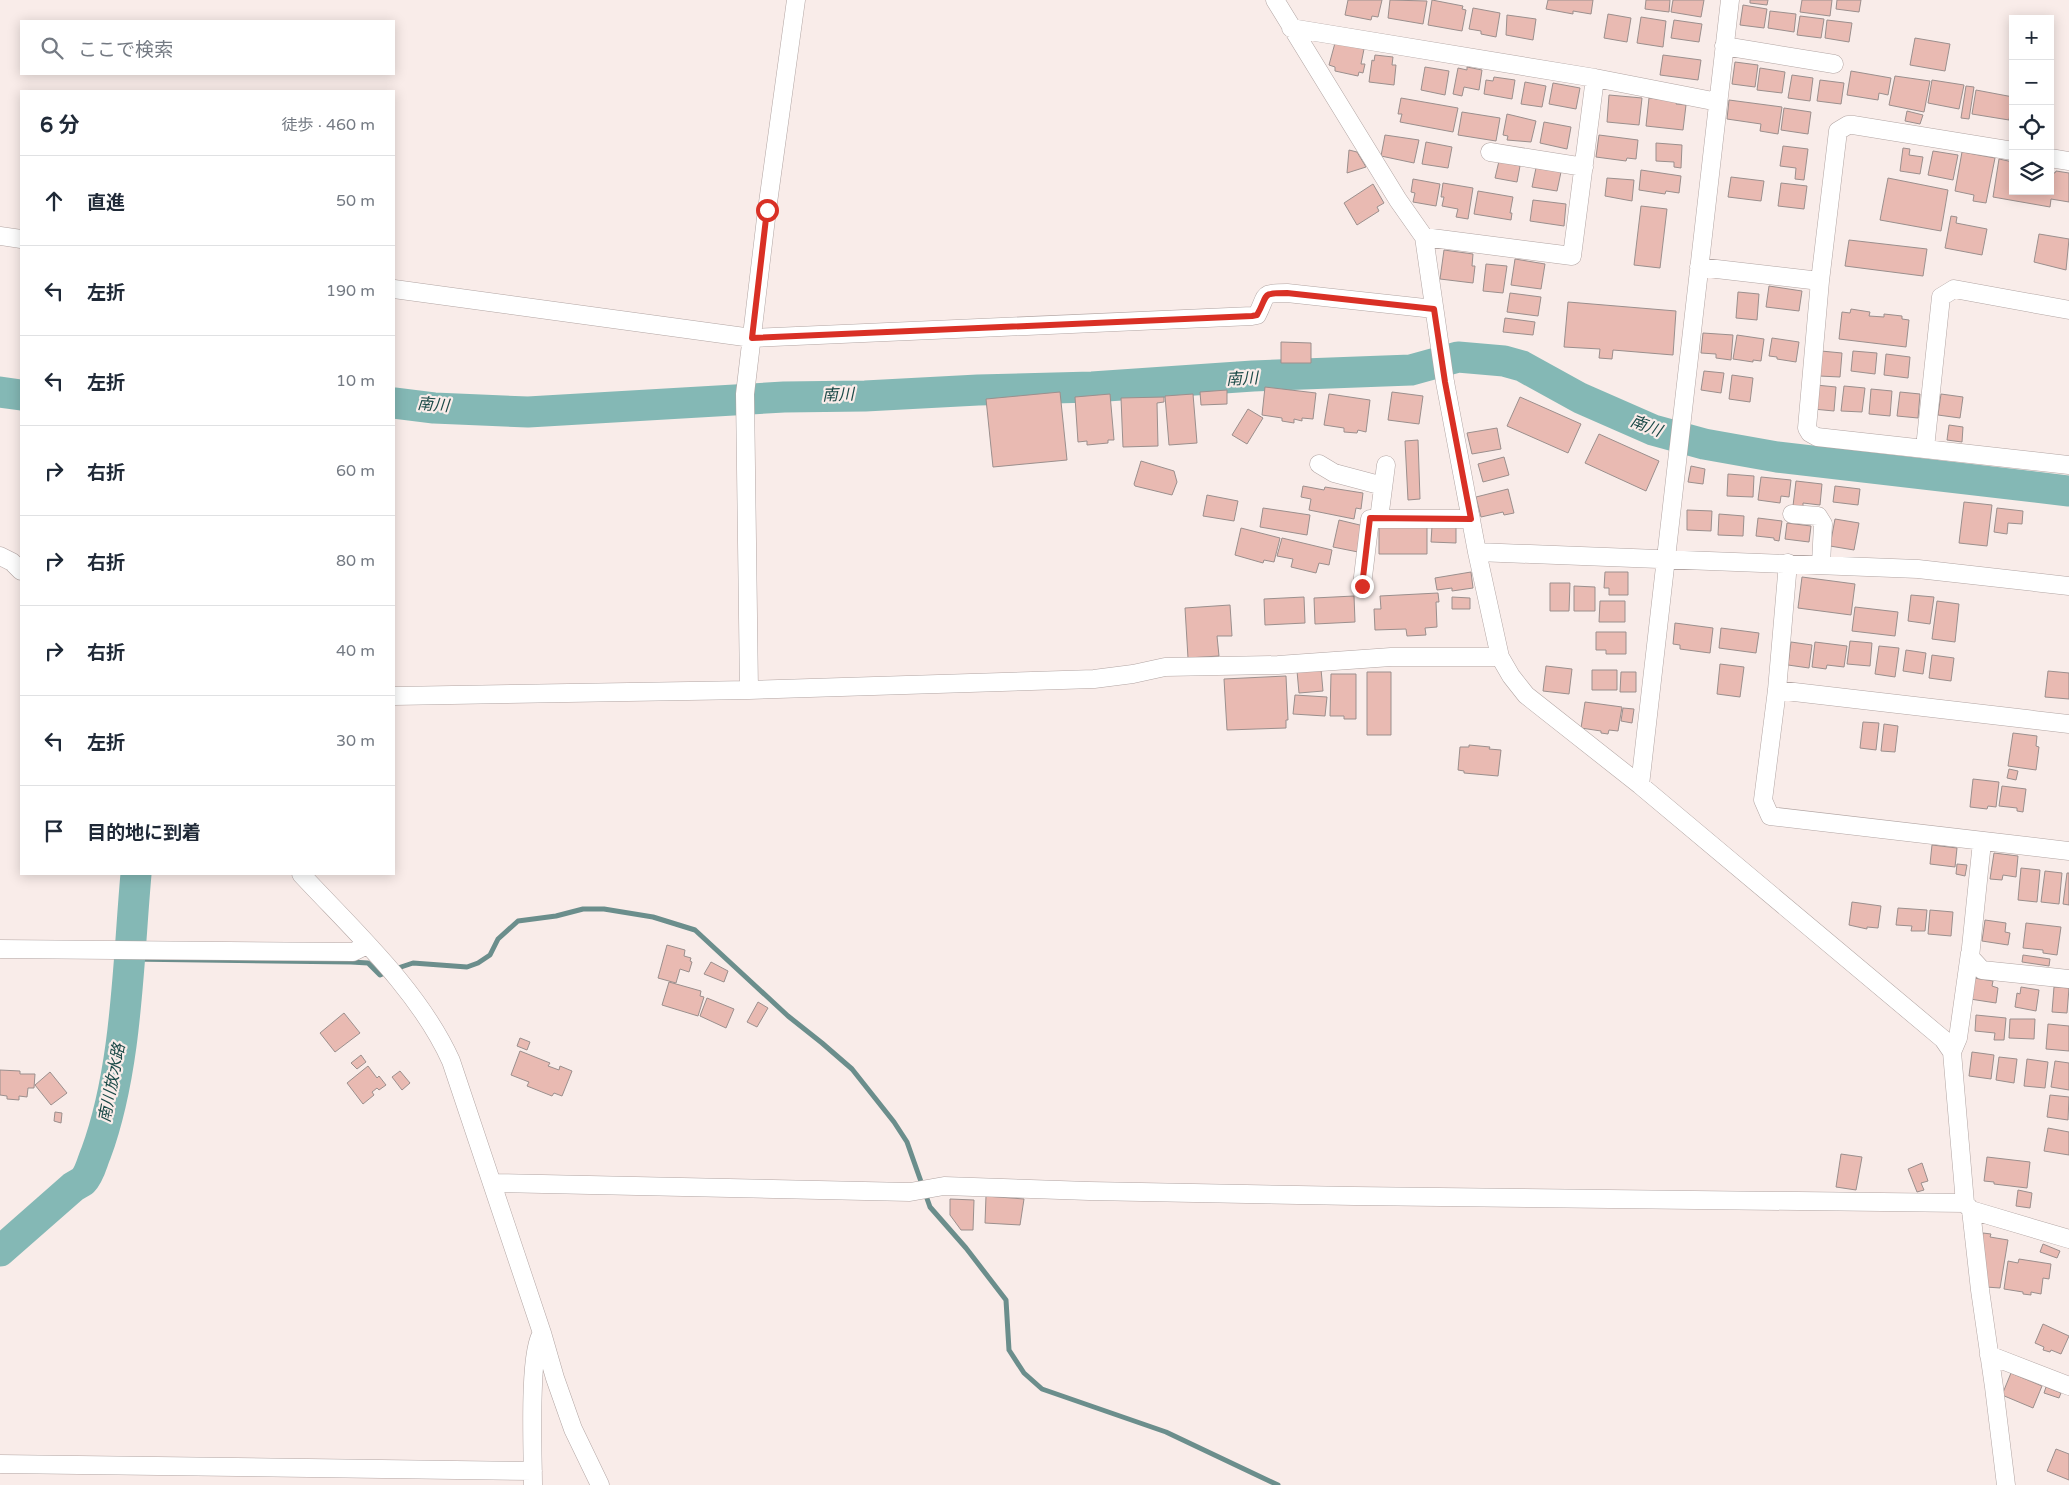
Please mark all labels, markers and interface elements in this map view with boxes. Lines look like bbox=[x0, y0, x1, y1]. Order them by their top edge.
map controls bbox=[2009, 15, 2054, 195]
button: + bbox=[2009, 15, 2054, 60]
search box bbox=[20, 20, 395, 75]
icon: search bbox=[38, 34, 66, 62]
text: ここで検索 bbox=[78, 39, 173, 61]
button: − bbox=[2009, 60, 2054, 105]
button: locate bbox=[2009, 105, 2054, 150]
text: 6 分 bbox=[40, 113, 80, 138]
text: 徒歩 · 460 m bbox=[282, 115, 375, 135]
button: layers bbox=[2009, 150, 2054, 195]
icon: ahead bbox=[40, 187, 68, 215]
text: 50 m bbox=[336, 191, 375, 211]
text: 直進 bbox=[87, 192, 125, 214]
route start bbox=[756, 199, 779, 222]
icon: left bbox=[40, 277, 68, 305]
text: 190 m bbox=[326, 281, 375, 301]
text: 左折 bbox=[87, 282, 125, 304]
icon: left bbox=[40, 367, 68, 395]
water label: 南川 bbox=[1225, 368, 1260, 390]
text: 10 m bbox=[336, 371, 375, 391]
text: 左折 bbox=[87, 372, 125, 394]
water label: 南川 bbox=[822, 384, 856, 406]
water label: 南川 bbox=[416, 394, 452, 416]
water label: 南川 bbox=[1627, 411, 1666, 442]
icon: right bbox=[40, 457, 68, 485]
text: 60 m bbox=[336, 461, 375, 481]
text: 右折 bbox=[87, 462, 125, 484]
icon: right bbox=[40, 547, 68, 575]
text: 80 m bbox=[336, 551, 375, 571]
text: 右折 bbox=[87, 552, 125, 574]
route end bbox=[1351, 575, 1374, 598]
icon: right bbox=[40, 637, 68, 665]
text: 40 m bbox=[336, 641, 375, 661]
text: 右折 bbox=[87, 642, 125, 664]
icon: left bbox=[40, 727, 68, 755]
text: 30 m bbox=[336, 731, 375, 751]
text: 左折 bbox=[87, 732, 125, 754]
icon: arrive bbox=[40, 817, 68, 845]
text: 目的地に到着 bbox=[87, 822, 201, 844]
water label: 南川放水路 bbox=[95, 1040, 130, 1124]

